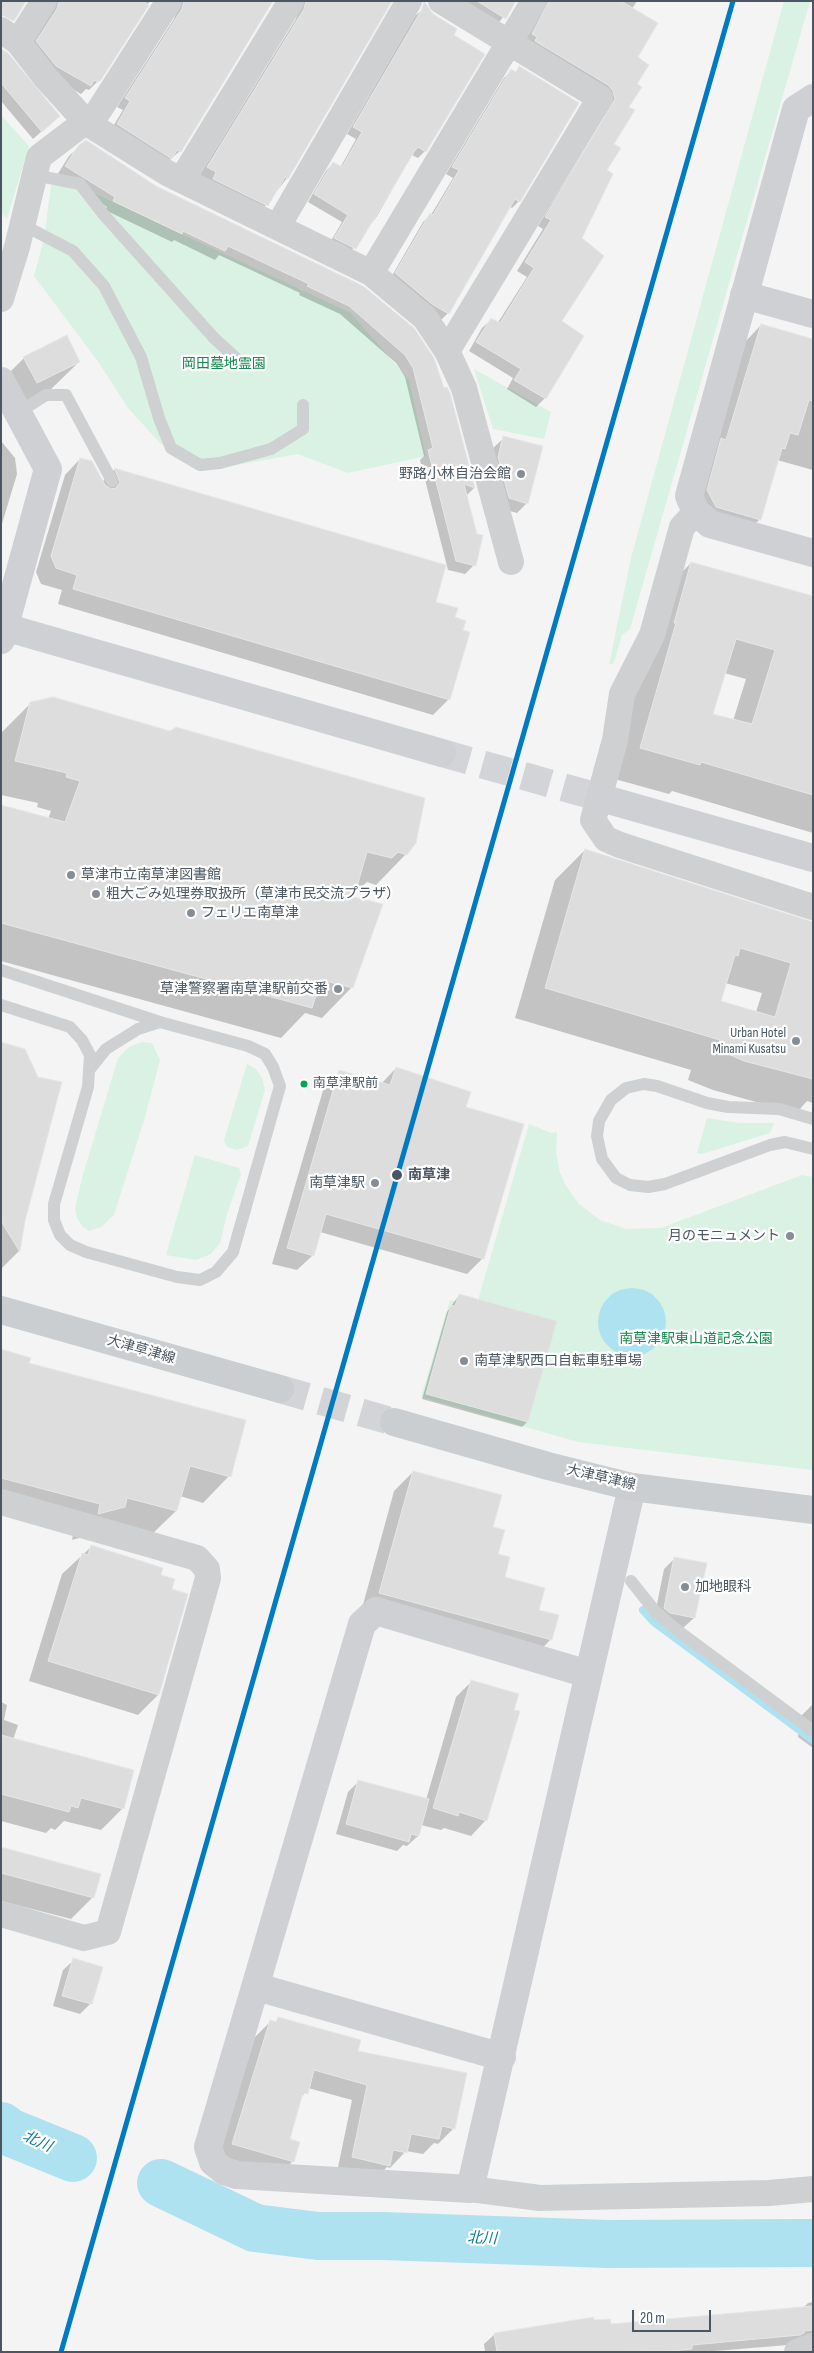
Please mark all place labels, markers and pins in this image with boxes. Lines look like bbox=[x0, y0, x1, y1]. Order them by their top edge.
place label: 野路小林自治会館 bbox=[399, 466, 511, 482]
marker: 野路小林自治会館 bbox=[515, 468, 527, 480]
place label: 草津市立南草津図書館 bbox=[81, 867, 221, 883]
marker: 草津市立南草津図書館 bbox=[65, 869, 77, 881]
place label: 粗大ごみ処理券取扱所（草津市民交流プラザ） bbox=[106, 886, 400, 902]
marker: 粗大ごみ処理券取扱所（草津市民交流プラザ） bbox=[90, 888, 102, 900]
place label: フェリエ南草津 bbox=[201, 905, 299, 921]
marker: フェリエ南草津 bbox=[185, 907, 197, 919]
place label: 草津警察署南草津駅前交番 bbox=[160, 981, 328, 997]
marker: 草津警察署南草津駅前交番 bbox=[332, 983, 344, 995]
place label: Urban Hotel Minami Kusatsu bbox=[712, 1025, 786, 1058]
marker: Urban Hotel Minami Kusatsu bbox=[790, 1035, 802, 1047]
place label: 南草津駅前 bbox=[313, 1076, 378, 1092]
marker: 南草津駅前 bbox=[299, 1079, 309, 1089]
place label: 南草津 bbox=[408, 1167, 450, 1183]
marker: 南草津 bbox=[390, 1168, 404, 1182]
place label: 南草津駅 bbox=[309, 1175, 365, 1191]
marker: 南草津駅 bbox=[369, 1177, 381, 1189]
place label: 月のモニュメント bbox=[668, 1228, 780, 1244]
marker: 月のモニュメント bbox=[784, 1230, 796, 1242]
place label: 南草津駅西口自転車駐車場 bbox=[474, 1353, 642, 1369]
marker: 南草津駅西口自転車駐車場 bbox=[458, 1355, 470, 1367]
place label: 加地眼科 bbox=[695, 1579, 751, 1595]
marker: 加地眼科 bbox=[679, 1581, 691, 1593]

